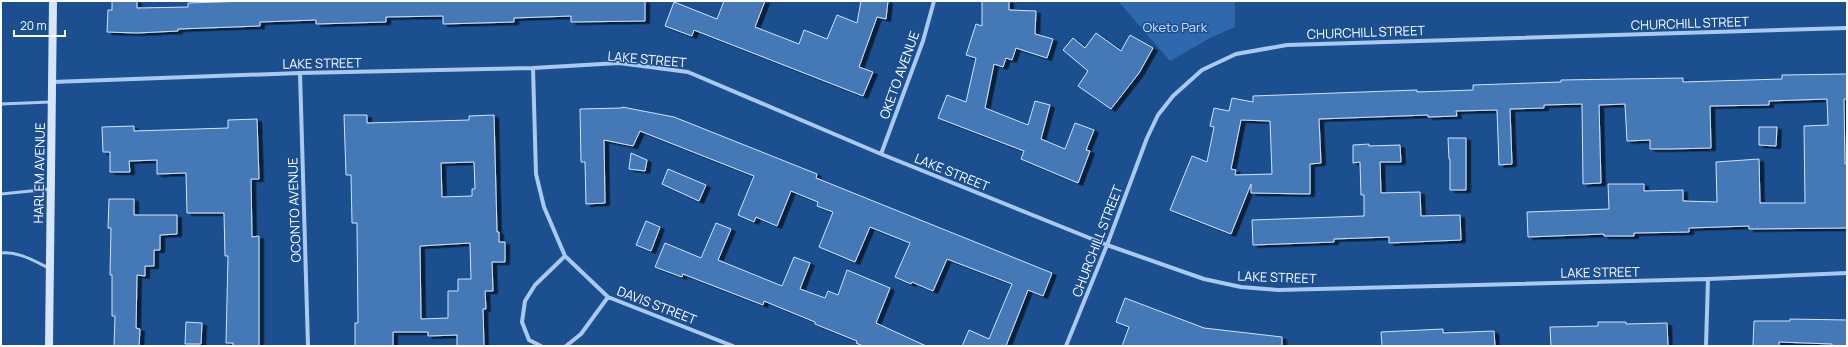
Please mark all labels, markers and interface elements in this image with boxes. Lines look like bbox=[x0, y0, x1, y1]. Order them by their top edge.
scale bar bbox=[14, 12, 65, 38]
street label: CHURCHILL STREET bbox=[1631, 12, 1750, 34]
text: 20 m bbox=[20, 17, 47, 34]
park label: Oketo Park bbox=[1143, 18, 1208, 36]
street label: CHURCHILL STREET bbox=[1307, 21, 1426, 43]
street label: OKETO AVENUE bbox=[875, 29, 923, 121]
street label: LAKE STREET bbox=[607, 47, 687, 71]
street label: LAKE STREET bbox=[282, 53, 362, 73]
street label: HARLEM AVENUE bbox=[29, 122, 49, 224]
street label: LAKE STREET bbox=[912, 149, 992, 195]
street label: OCONTO AVENUE bbox=[283, 157, 305, 263]
street label: CHURCHILL STREET bbox=[1067, 182, 1127, 299]
street label: LAKE STREET bbox=[1560, 262, 1640, 282]
street label: LAKE STREET bbox=[1237, 267, 1317, 287]
street label: DAVIS STREET bbox=[615, 282, 700, 329]

